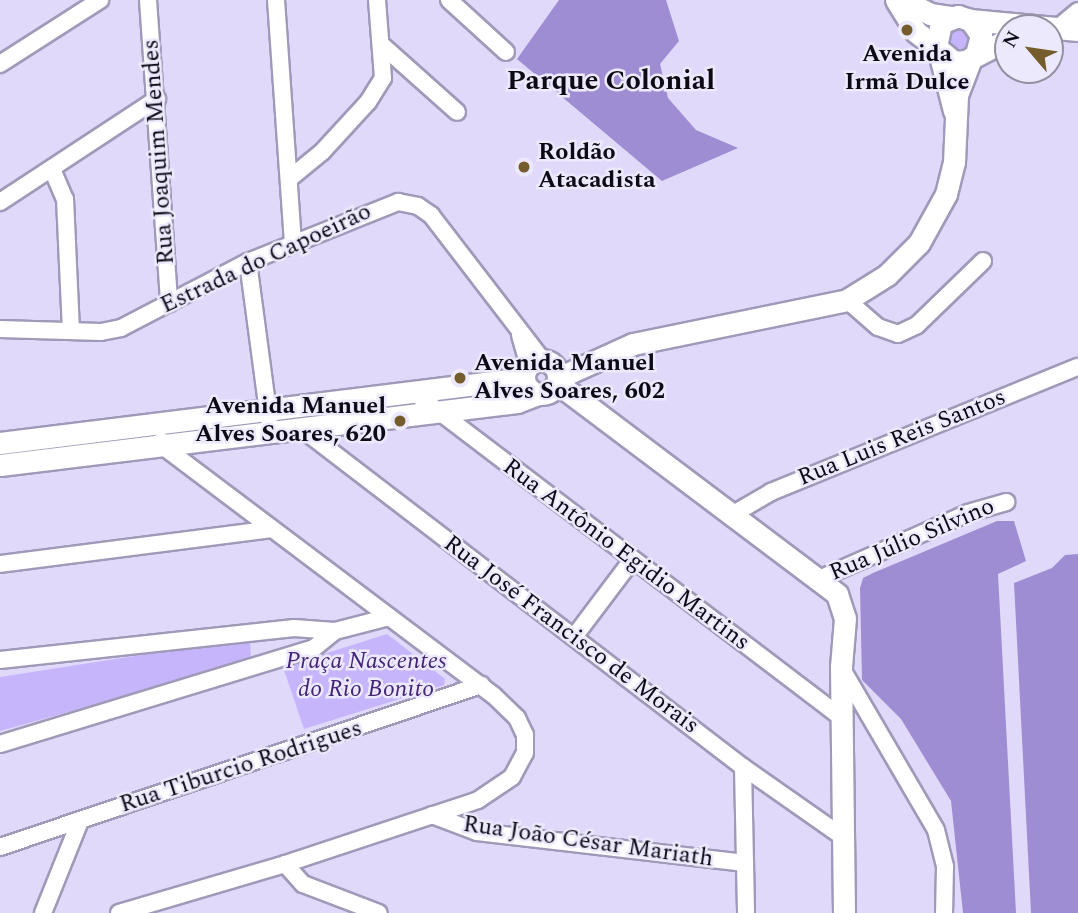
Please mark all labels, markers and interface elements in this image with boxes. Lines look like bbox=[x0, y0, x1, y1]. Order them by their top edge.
north arrow bbox=[994, 14, 1064, 84]
marker: Avenida Irmã Dulce bbox=[899, 22, 915, 38]
text: N bbox=[995, 26, 1028, 53]
street label: Rua Joaquim Mendes bbox=[137, 38, 181, 266]
place label: Avenida Irmã Dulce bbox=[845, 41, 969, 97]
district label: Parque Colonial bbox=[507, 64, 715, 98]
place label: Roldão Atacadista bbox=[538, 139, 656, 195]
marker: Roldão Atacadista bbox=[516, 159, 532, 175]
street label: Estrada do Capoeirão bbox=[156, 198, 376, 320]
place label: Avenida Manuel Alves Soares, 602 bbox=[474, 350, 665, 406]
marker: Avenida Manuel Alves Soares, 602 bbox=[452, 370, 468, 386]
street label: Rua Luis Reis Santos bbox=[794, 383, 1010, 493]
place label: Avenida Manuel Alves Soares, 620 bbox=[195, 393, 386, 449]
marker: Avenida Manuel Alves Soares, 620 bbox=[392, 413, 408, 429]
street label: Rua Antônio Egidio Martins bbox=[497, 453, 755, 657]
street label: Rua Júlio Silvino bbox=[825, 492, 999, 588]
street label: Rua José Francisco de Morais bbox=[438, 529, 704, 741]
park label: Praça Nascentes do Rio Bonito bbox=[285, 648, 447, 704]
street label: Rua Tiburcio Rodrigues bbox=[116, 714, 366, 820]
street label: Rua João César Mariath bbox=[461, 810, 715, 874]

